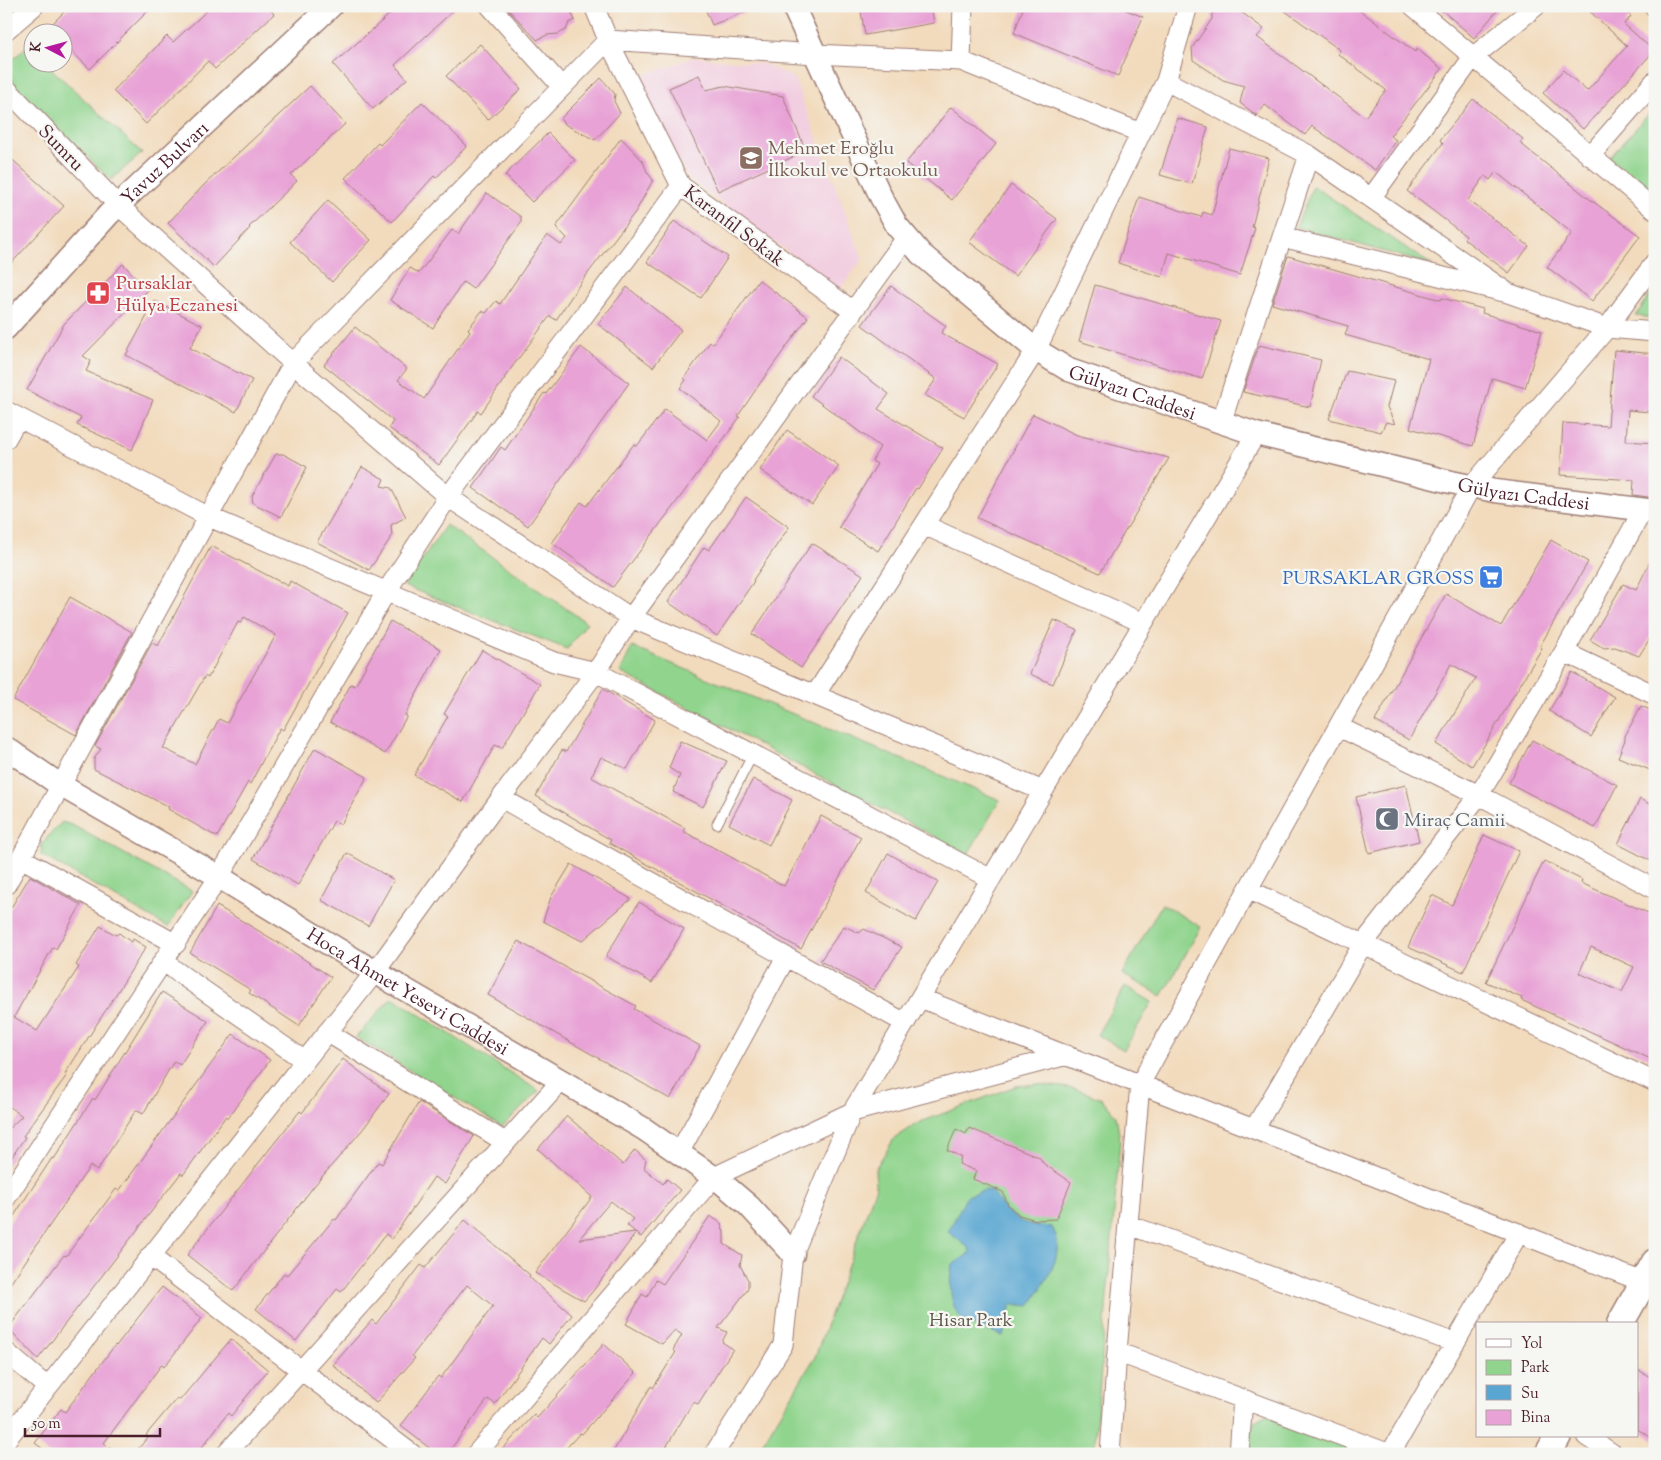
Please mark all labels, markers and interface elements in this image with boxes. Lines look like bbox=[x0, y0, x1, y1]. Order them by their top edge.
north arrow bbox=[22, 22, 72, 72]
text: K bbox=[27, 40, 48, 53]
street label: Yavuz Bulvarı bbox=[116, 116, 216, 212]
street label: Sumru bbox=[31, 119, 89, 178]
place label: Mehmet Eroğlu İlkokul ve Ortaokulu bbox=[768, 136, 938, 185]
school or university icon: Mehmet Eroğlu İlkokul ve Ortaokulu bbox=[738, 145, 764, 171]
street label: Karanfil Sokak bbox=[677, 180, 790, 274]
place label: Pursaklar Hülya Eczanesi bbox=[116, 271, 238, 320]
pharmacy icon: Pursaklar Hülya Eczanesi bbox=[85, 280, 111, 306]
street label: Gülyazı Caddesi bbox=[1065, 360, 1199, 428]
street label: Gülyazı Caddesi bbox=[1455, 473, 1591, 519]
supermarket icon: PURSAKLAR GROSS bbox=[1478, 564, 1504, 590]
place label: PURSAKLAR GROSS bbox=[1282, 566, 1474, 593]
mosque icon: Miraç Camii bbox=[1374, 806, 1400, 832]
place label: Miraç Camii bbox=[1404, 808, 1505, 835]
street label: Hoca Ahmet Yesevi Caddesi bbox=[301, 922, 513, 1063]
park label: Hisar Park bbox=[929, 1308, 1014, 1335]
legend bbox=[1476, 1322, 1638, 1438]
text: Yol bbox=[1521, 1334, 1543, 1355]
text: Park bbox=[1521, 1358, 1550, 1379]
text: Su bbox=[1521, 1384, 1539, 1405]
scale bar bbox=[25, 1405, 160, 1437]
text: Bina bbox=[1521, 1408, 1551, 1429]
text: 50 m bbox=[31, 1414, 61, 1435]

